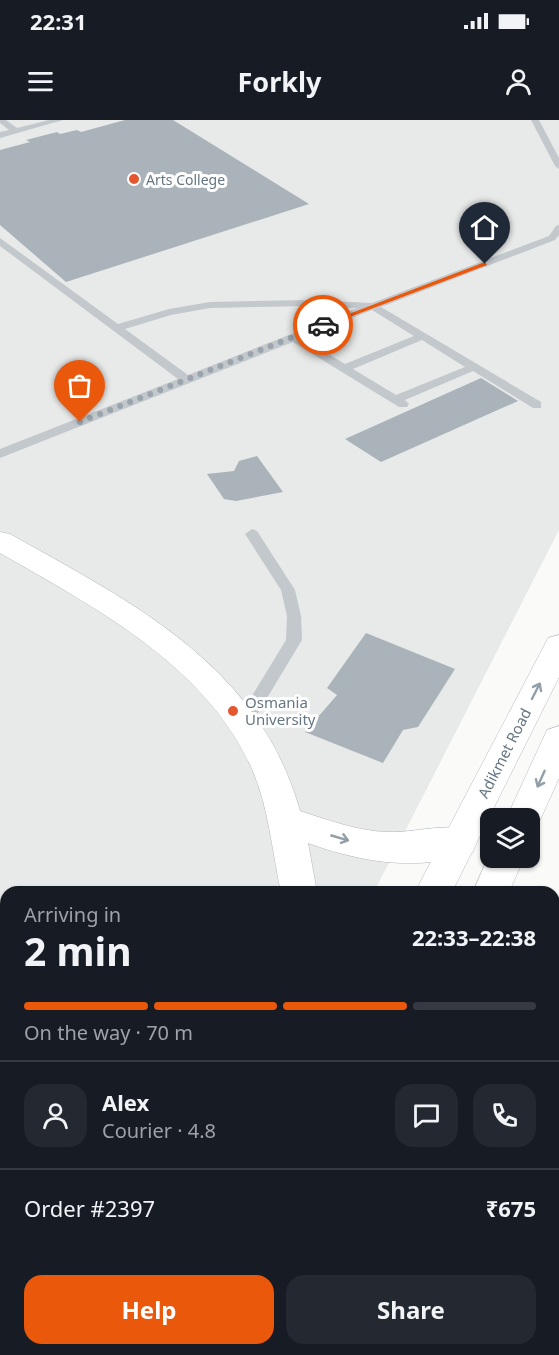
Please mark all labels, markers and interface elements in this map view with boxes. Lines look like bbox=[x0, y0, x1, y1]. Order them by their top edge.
text: 22:31 bbox=[30, 6, 87, 36]
text: Forkly bbox=[238, 63, 321, 100]
icon: menu bbox=[24, 65, 57, 98]
icon: person bbox=[502, 65, 535, 98]
place label: Arts College bbox=[146, 170, 225, 189]
marker: Arts College bbox=[127, 172, 141, 186]
pin bbox=[459, 202, 510, 264]
icon: home bbox=[468, 211, 501, 244]
courier bbox=[293, 295, 353, 355]
icon: car bbox=[307, 309, 340, 342]
pin bbox=[54, 360, 105, 422]
icon: bag bbox=[63, 369, 96, 402]
one-way arrow bbox=[531, 682, 542, 700]
place label: Osmania University bbox=[245, 692, 316, 729]
marker: Osmania University bbox=[226, 704, 240, 718]
street label: Adikmet Road bbox=[473, 705, 535, 801]
one-way arrow bbox=[535, 770, 547, 788]
map controls bbox=[480, 808, 540, 868]
button: layers bbox=[480, 808, 540, 868]
one-way arrow bbox=[330, 833, 349, 844]
text: Arriving in bbox=[24, 901, 121, 928]
text: 22:33–22:38 bbox=[412, 922, 536, 952]
text: 2 min bbox=[24, 924, 131, 977]
text: On the way · 70 m bbox=[24, 1019, 193, 1046]
button: person bbox=[24, 1084, 87, 1147]
button: chat bbox=[395, 1084, 458, 1147]
button: phone bbox=[473, 1084, 536, 1147]
text: Alex bbox=[102, 1087, 149, 1117]
text: Courier · 4.8 bbox=[102, 1117, 216, 1144]
text: Order #2397 bbox=[24, 1193, 155, 1223]
text: ₹675 bbox=[486, 1193, 536, 1223]
button: Help bbox=[24, 1275, 274, 1344]
button: Share bbox=[286, 1275, 536, 1344]

